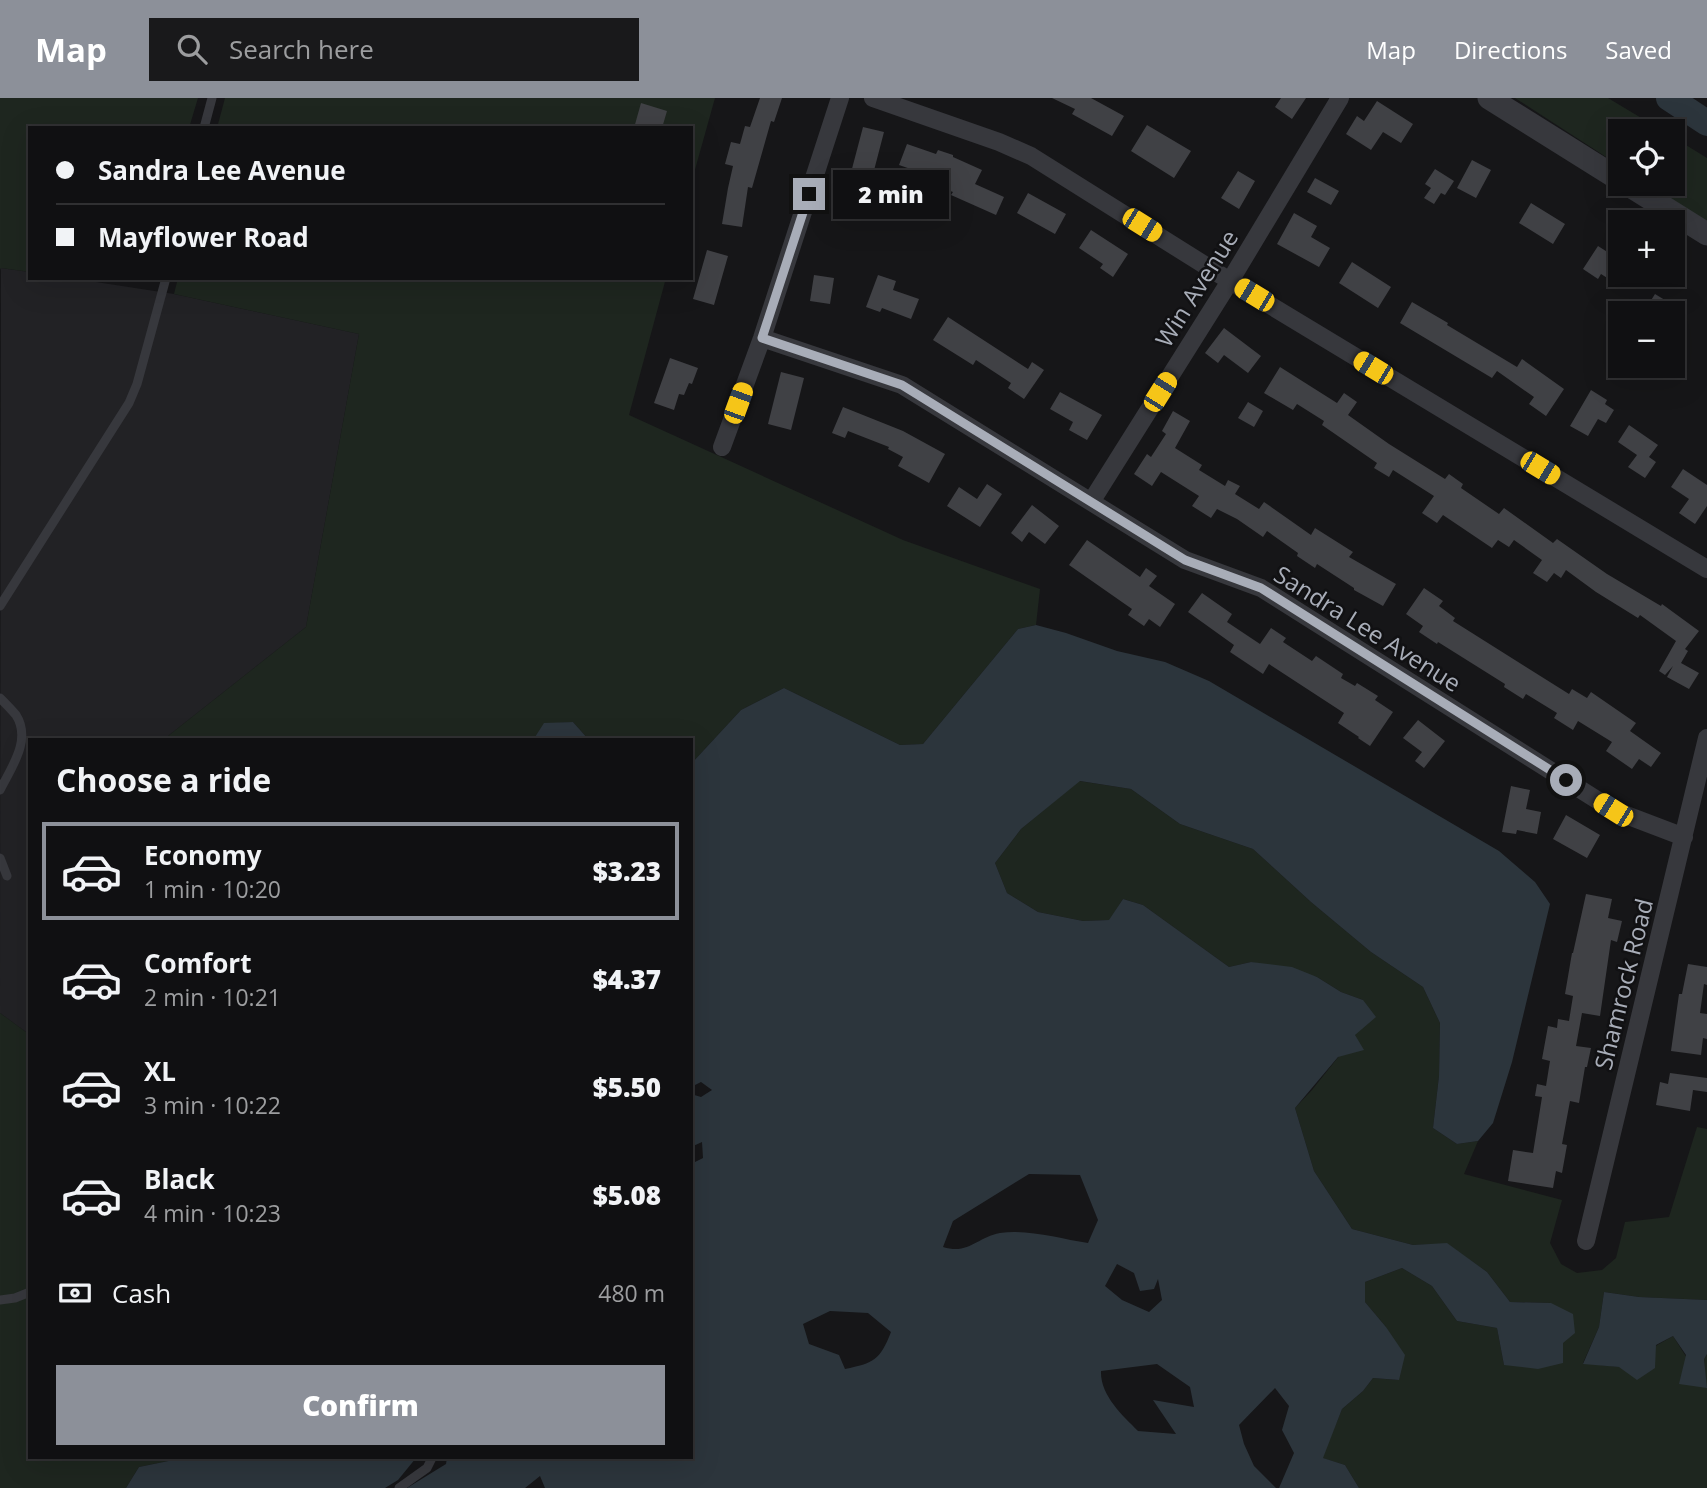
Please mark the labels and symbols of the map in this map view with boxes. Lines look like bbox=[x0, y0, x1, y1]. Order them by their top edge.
callout: 2 min bbox=[834, 170, 949, 218]
route end bbox=[793, 178, 825, 210]
car bbox=[1119, 205, 1166, 245]
street label: Win Avenue bbox=[1147, 223, 1245, 353]
car bbox=[1231, 275, 1278, 315]
car bbox=[1350, 348, 1397, 388]
car bbox=[1140, 369, 1181, 415]
car bbox=[721, 380, 756, 426]
car bbox=[1517, 448, 1564, 488]
street label: Sandra Lee Avenue bbox=[1268, 557, 1468, 699]
route start bbox=[1550, 764, 1582, 796]
car bbox=[1590, 790, 1637, 830]
street label: Shamrock Road bbox=[1586, 895, 1660, 1073]

